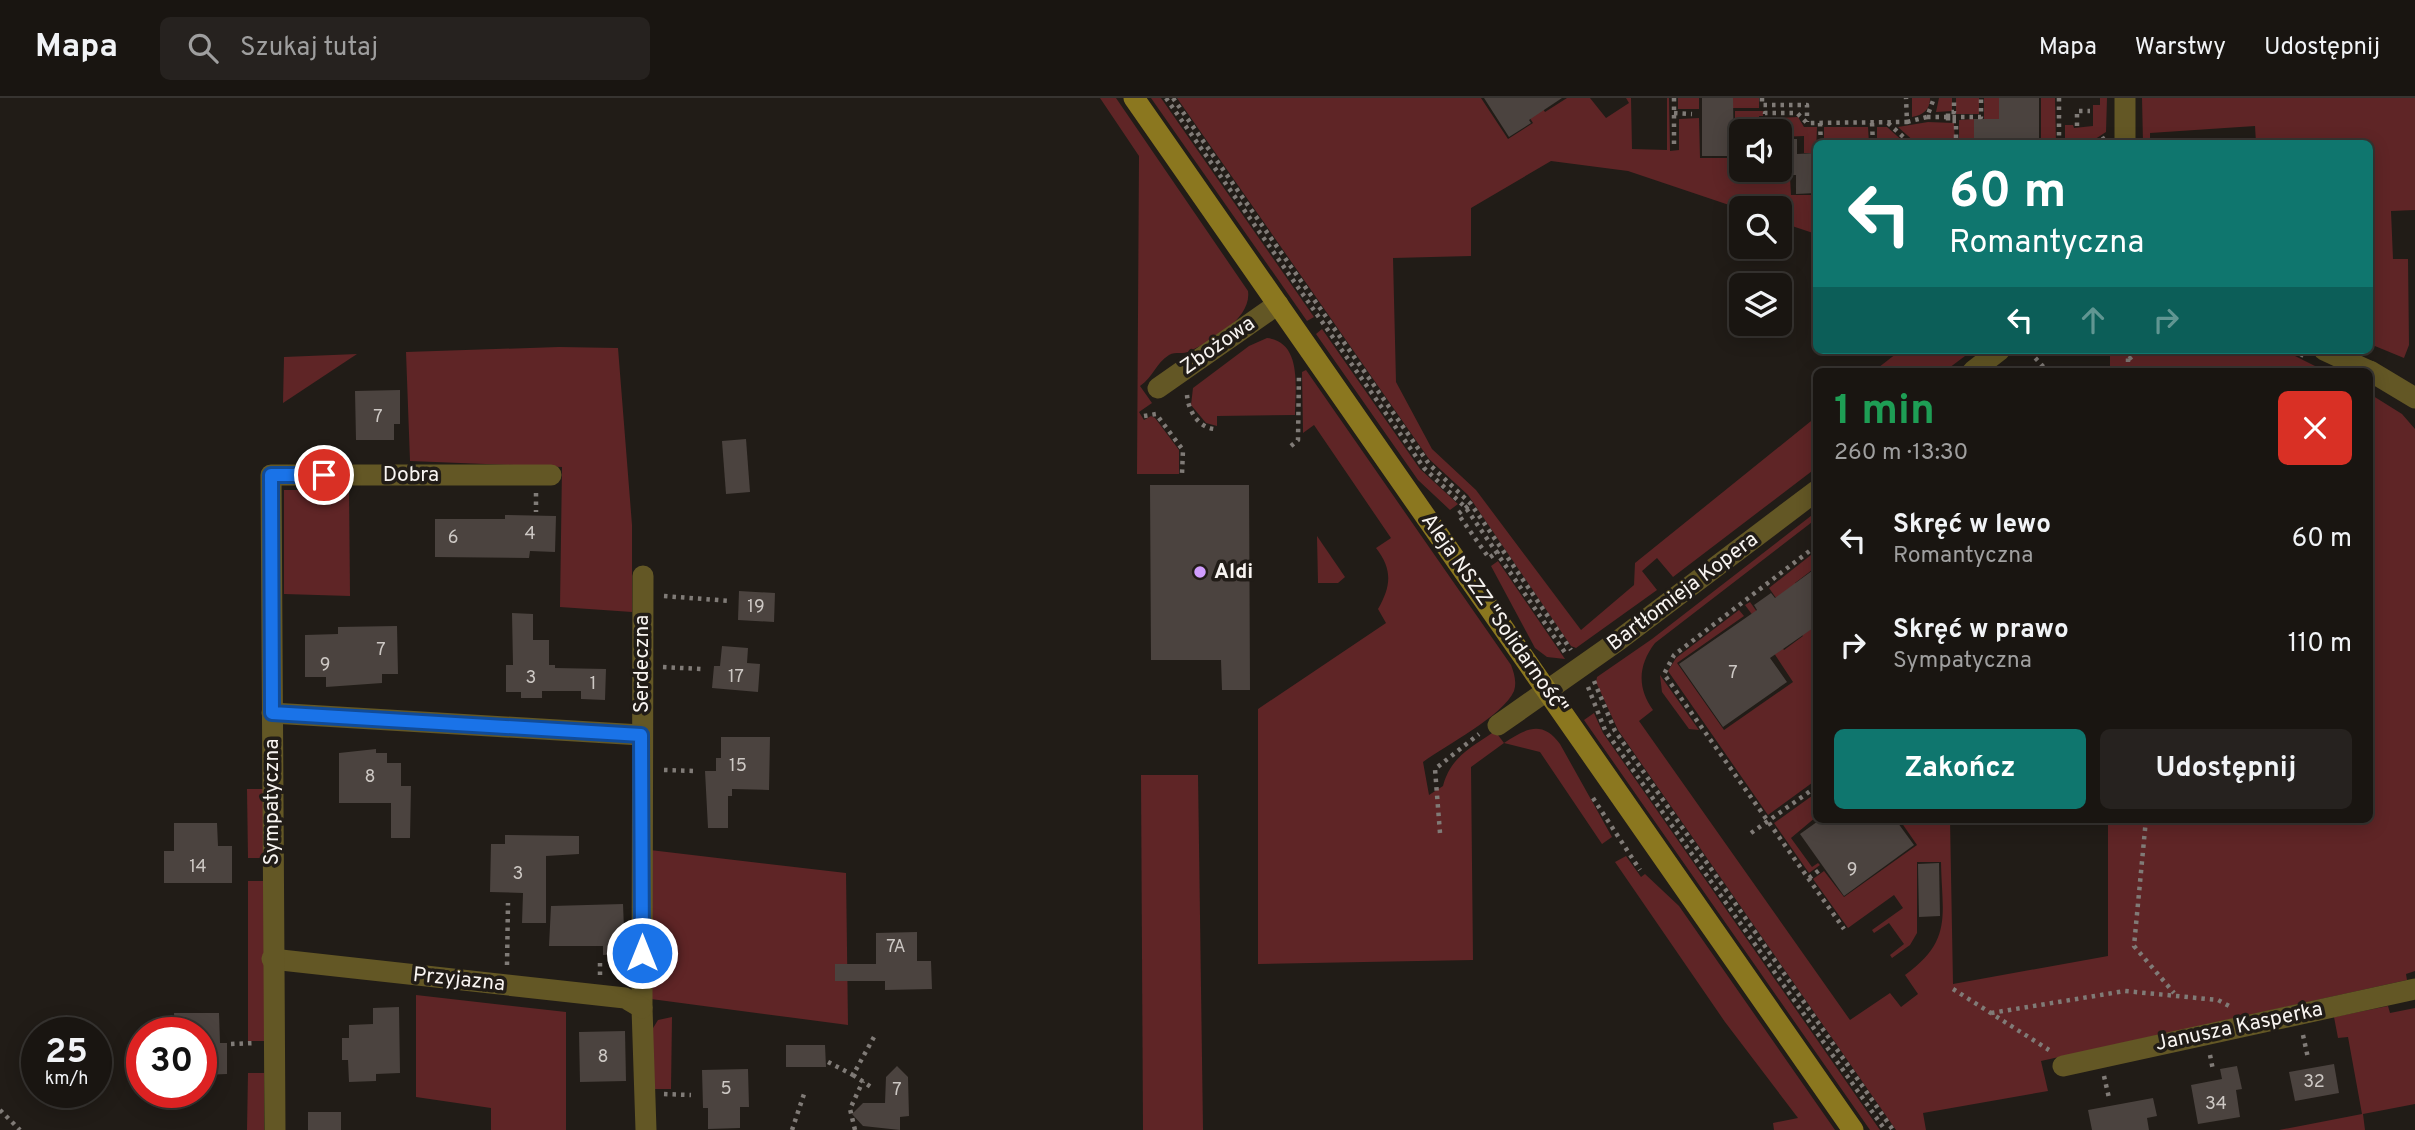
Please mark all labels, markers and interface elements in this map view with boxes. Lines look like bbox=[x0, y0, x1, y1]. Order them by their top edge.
search box bbox=[160, 17, 650, 80]
text: Mapa bbox=[35, 27, 118, 69]
icon: search bbox=[184, 29, 222, 67]
text: Szukaj tutaj bbox=[240, 32, 378, 65]
text: Mapa bbox=[2039, 33, 2097, 63]
text: Warstwy bbox=[2135, 33, 2226, 63]
text: Udostępnij bbox=[2264, 33, 2380, 63]
map controls bbox=[1729, 119, 1792, 336]
button: sound bbox=[1729, 119, 1792, 182]
text: 60 m bbox=[1949, 163, 2067, 225]
icon: left bbox=[1834, 168, 1925, 259]
button: search bbox=[1729, 196, 1792, 259]
text: Romantyczna bbox=[1949, 224, 2144, 264]
button: layers bbox=[1729, 273, 1792, 336]
icon: left bbox=[2001, 301, 2039, 339]
icon: ahead bbox=[2074, 301, 2112, 339]
icon: right bbox=[2147, 301, 2185, 339]
street label: Zbożowa bbox=[1175, 311, 1261, 381]
text: 1 min bbox=[1834, 386, 1935, 439]
button: close bbox=[2278, 391, 2352, 465]
house number: 7 bbox=[373, 406, 383, 429]
text: 260 m · 13:30 bbox=[1834, 439, 1968, 468]
pin bbox=[294, 445, 354, 505]
icon: arrive bbox=[305, 456, 343, 494]
street label: Dobra bbox=[383, 462, 439, 489]
street label: Aleja NSZZ "Solidarność" bbox=[1414, 508, 1574, 720]
text: Skręć w lewo bbox=[1893, 509, 2051, 542]
icon: left bbox=[1834, 521, 1872, 559]
house number: 4 bbox=[524, 523, 536, 546]
text: 60 m bbox=[2292, 523, 2352, 556]
street label: Bartłomieja Kopera bbox=[1602, 526, 1764, 658]
house number: 6 bbox=[448, 527, 458, 550]
text: Romantyczna bbox=[1893, 542, 2033, 571]
place label: Aldi bbox=[1214, 559, 1253, 586]
marker: Aldi bbox=[1192, 564, 1208, 580]
house number: 19 bbox=[747, 596, 765, 619]
text: Skręć w prawo bbox=[1893, 614, 2069, 647]
street label: Serdeczna bbox=[629, 615, 656, 713]
icon: right bbox=[1834, 626, 1872, 664]
text: 110 m bbox=[2288, 628, 2352, 661]
house number: 7 bbox=[376, 639, 386, 662]
text: Sympatyczna bbox=[1893, 647, 2032, 676]
house number: 9 bbox=[320, 654, 330, 677]
house number: 7 bbox=[1728, 662, 1738, 685]
house number: 17 bbox=[728, 666, 744, 689]
house number: 3 bbox=[526, 667, 536, 690]
house number: 1 bbox=[590, 673, 596, 696]
button: Zakończ bbox=[1834, 729, 2086, 809]
button: Udostępnij bbox=[2100, 729, 2352, 809]
street label: Sympatyczna bbox=[259, 739, 286, 865]
house number: 15 bbox=[729, 755, 747, 778]
house number: 8 bbox=[365, 766, 376, 789]
house number: 14 bbox=[189, 856, 207, 879]
house number: 9 bbox=[1847, 859, 1857, 882]
house number: 3 bbox=[513, 863, 523, 886]
position arrow bbox=[605, 916, 679, 990]
house number: 7A bbox=[886, 936, 906, 959]
street label: Przyjazna bbox=[411, 962, 507, 998]
street label: Janusza Kasperka bbox=[2153, 996, 2325, 1058]
speed limit sign: 30 bbox=[126, 1017, 217, 1108]
text: 25 bbox=[45, 1031, 88, 1075]
house number: 8 bbox=[598, 1046, 609, 1069]
text: km/h bbox=[45, 1068, 88, 1091]
house number: 32 bbox=[2303, 1071, 2325, 1094]
house number: 5 bbox=[720, 1078, 732, 1101]
house number: 7 bbox=[892, 1079, 902, 1102]
house number: 34 bbox=[2205, 1093, 2227, 1116]

